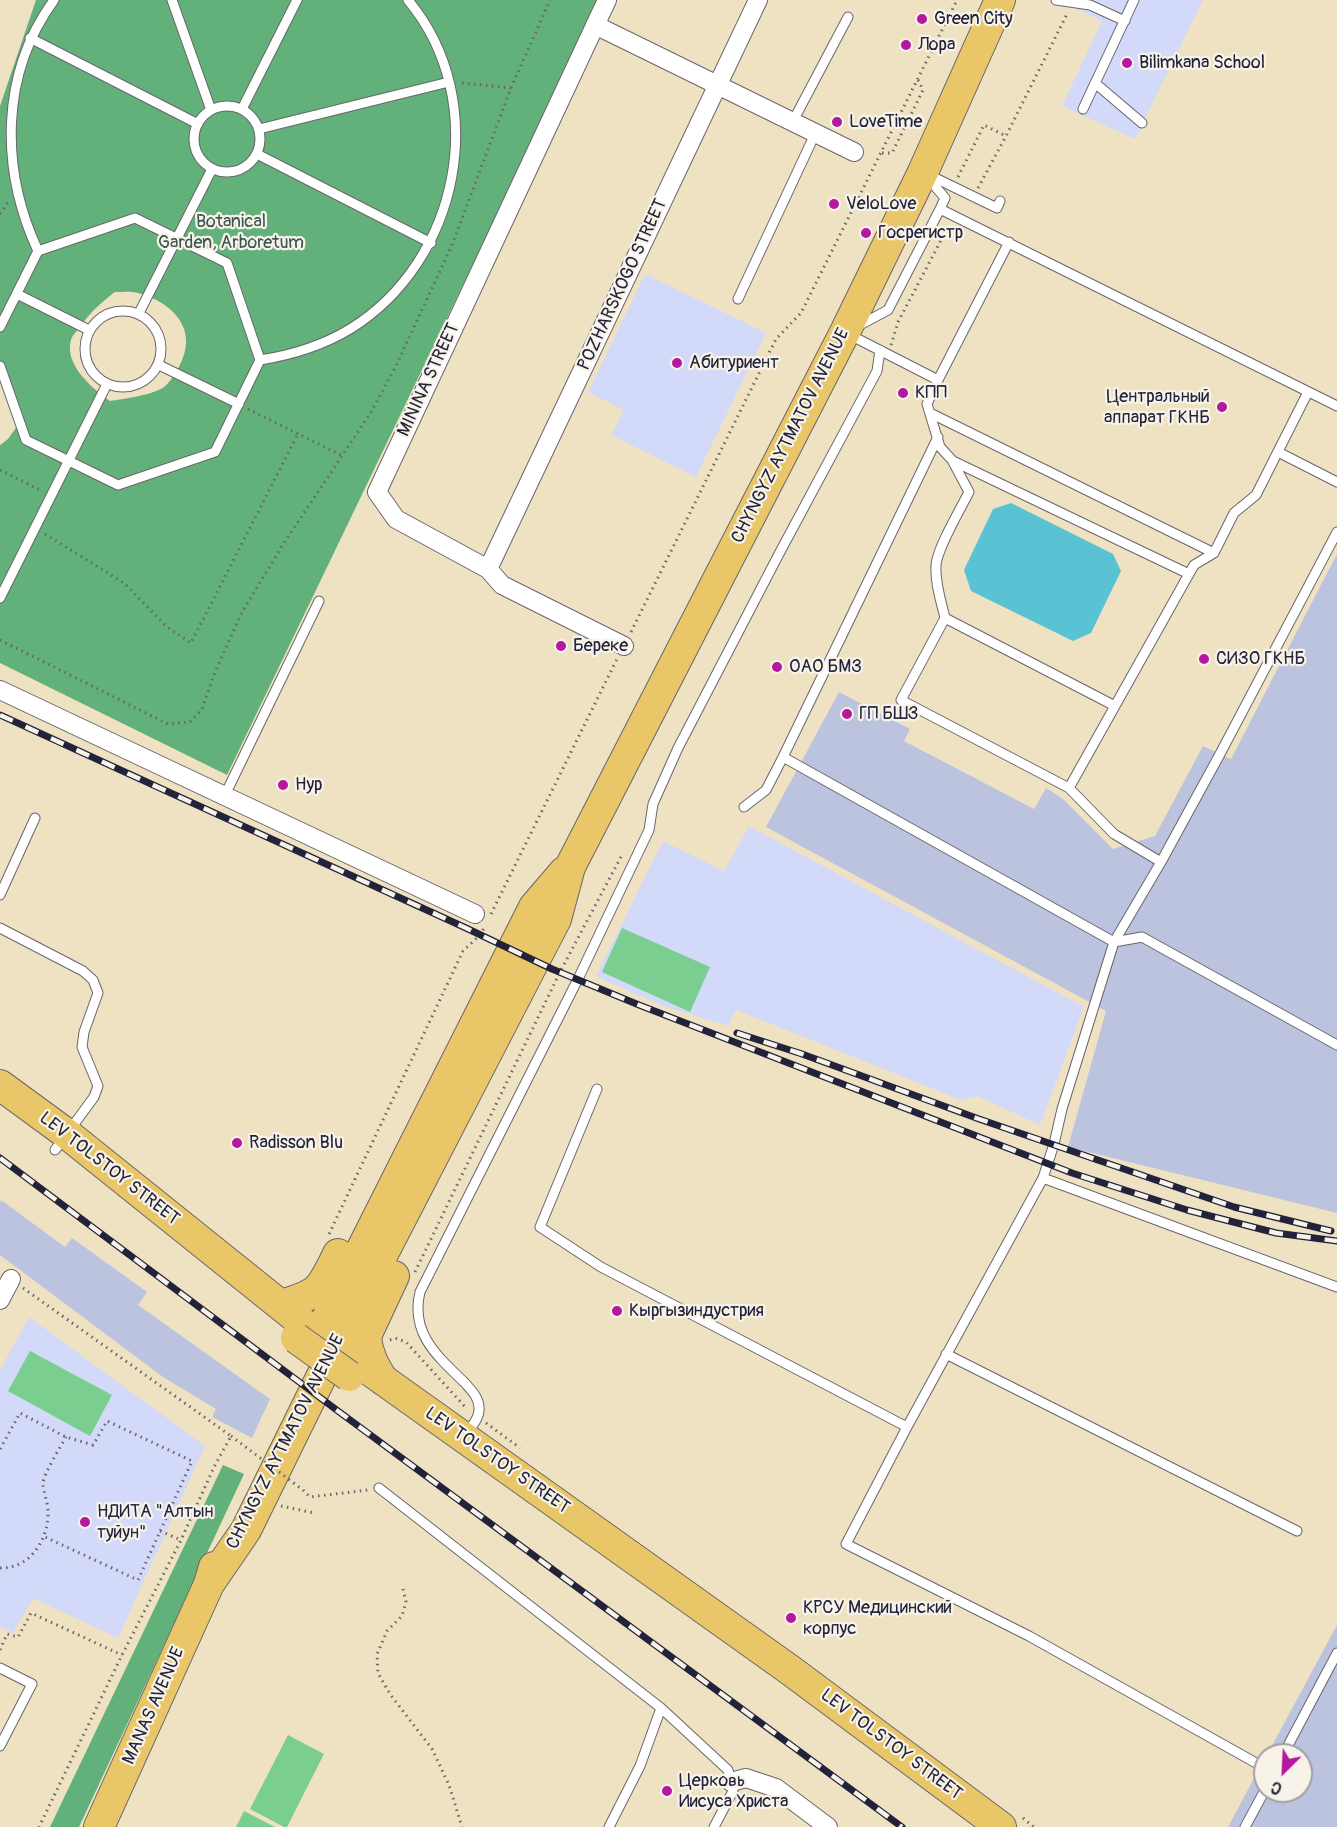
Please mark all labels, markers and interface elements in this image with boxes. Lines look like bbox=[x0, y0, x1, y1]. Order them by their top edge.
place label: Green City bbox=[934, 8, 1013, 30]
marker: Green City bbox=[915, 12, 929, 26]
place label: Лора bbox=[918, 34, 955, 56]
marker: Лора bbox=[899, 38, 913, 52]
place label: Bilimkana School bbox=[1139, 52, 1265, 74]
marker: Bilimkana School bbox=[1120, 56, 1134, 70]
place label: LoveTime bbox=[849, 111, 922, 133]
marker: LoveTime bbox=[830, 115, 844, 129]
place label: VeloLove bbox=[846, 193, 916, 215]
street label: POZHARSKOGO STREET bbox=[574, 196, 672, 374]
marker: VeloLove bbox=[827, 197, 841, 211]
park label: Botanical Garden, Arboretum bbox=[158, 211, 304, 254]
place label: Госрегистр bbox=[878, 222, 963, 244]
marker: Госрегистр bbox=[859, 226, 873, 240]
street label: MININA STREET bbox=[393, 320, 465, 440]
street label: CHYNGYZ AYTMATOV AVENUE bbox=[727, 325, 855, 547]
place label: Абитуриент bbox=[689, 352, 779, 374]
marker: Абитуриент bbox=[670, 356, 684, 370]
place label: КПП bbox=[915, 382, 947, 404]
marker: КПП bbox=[896, 386, 910, 400]
place label: Центральный аппарат ГКНБ bbox=[1104, 386, 1210, 428]
marker: Центральный аппарат ГКНБ bbox=[1215, 400, 1229, 414]
place label: Береке bbox=[573, 635, 628, 657]
marker: Береке bbox=[554, 639, 568, 653]
place label: СИЗО ГКНБ bbox=[1216, 648, 1305, 670]
marker: СИЗО ГКНБ bbox=[1197, 652, 1211, 666]
place label: ОАО БМЗ bbox=[789, 656, 862, 678]
marker: ОАО БМЗ bbox=[770, 660, 784, 674]
place label: ГП БШЗ bbox=[859, 703, 919, 725]
marker: ГП БШЗ bbox=[840, 707, 854, 721]
place label: Нур bbox=[295, 774, 323, 796]
marker: Нур bbox=[276, 778, 290, 792]
street label: LEV TOLSTOY STREET bbox=[35, 1108, 183, 1230]
place label: Radisson Blu bbox=[249, 1132, 343, 1154]
marker: Radisson Blu bbox=[230, 1136, 244, 1150]
place label: Кыргызиндустрия bbox=[629, 1300, 764, 1322]
marker: Кыргызиндустрия bbox=[610, 1304, 624, 1318]
street label: CHYNGYZ AYTMATOV AVENUE bbox=[222, 1331, 350, 1553]
street label: LEV TOLSTOY STREET bbox=[420, 1403, 574, 1519]
place label: НДИТА "Алтын туйун" bbox=[97, 1501, 214, 1544]
marker: НДИТА "Алтын туйун" bbox=[78, 1515, 92, 1529]
place label: КРСУ Медицинский корпус bbox=[803, 1597, 952, 1640]
marker: КРСУ Медицинский корпус bbox=[784, 1611, 798, 1625]
street label: MANAS AVENUE bbox=[118, 1644, 190, 1768]
street label: LEV TOLSTOY STREET bbox=[816, 1685, 966, 1805]
north arrow bbox=[1253, 1743, 1313, 1803]
place label: Церковь Иисуса Христа bbox=[679, 1770, 788, 1812]
text: С bbox=[1268, 1776, 1285, 1799]
marker: Церковь Иисуса Христа bbox=[660, 1784, 674, 1798]

